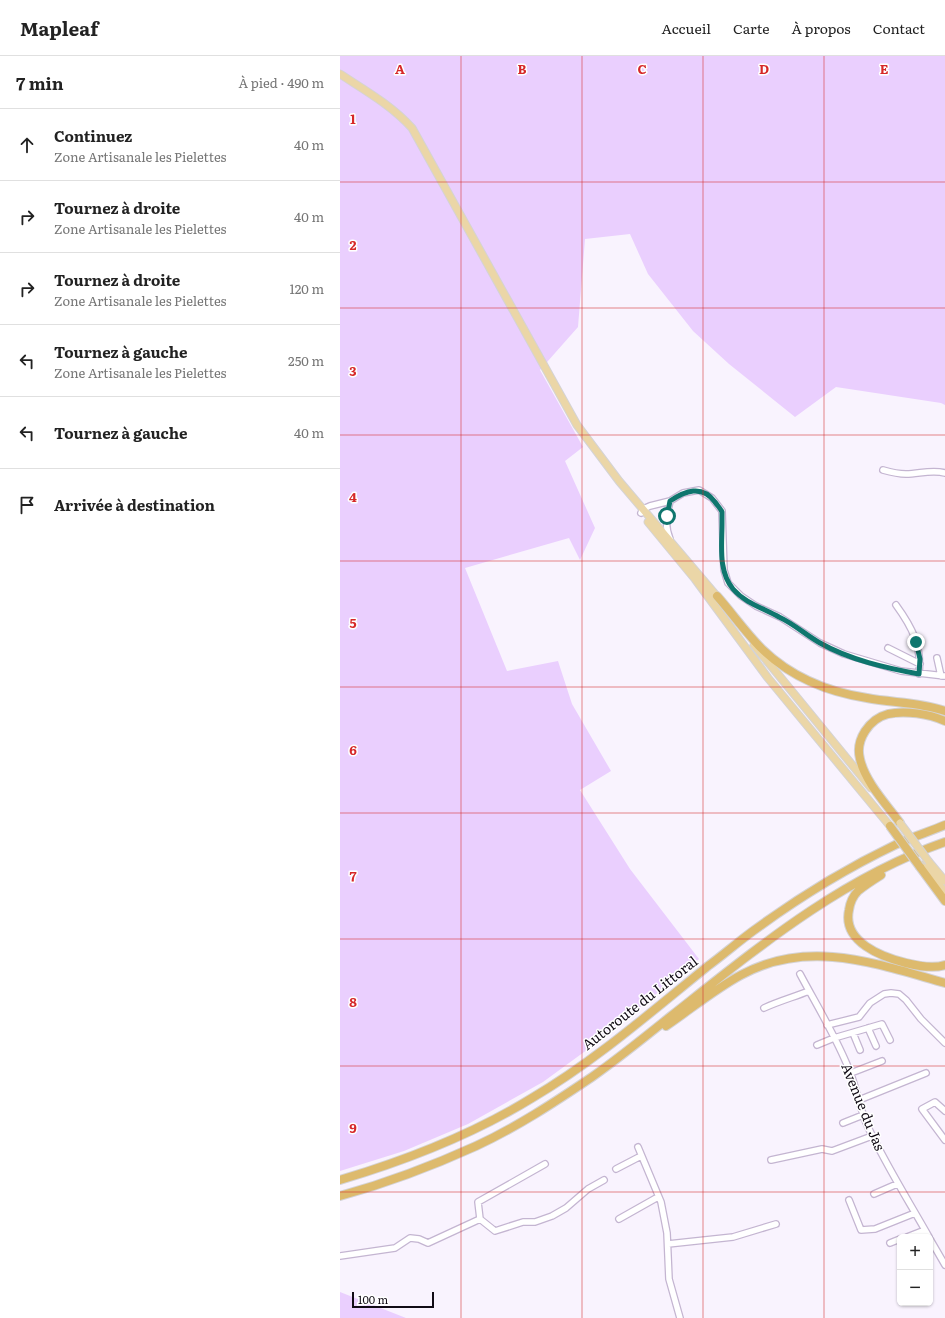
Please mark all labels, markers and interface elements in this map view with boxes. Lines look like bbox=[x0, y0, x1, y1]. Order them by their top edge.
text: Mapleaf bbox=[20, 14, 98, 42]
text: Accueil bbox=[661, 18, 711, 38]
text: Carte bbox=[733, 18, 770, 38]
text: À propos bbox=[792, 18, 851, 38]
text: Contact bbox=[873, 18, 925, 38]
text: A bbox=[395, 59, 405, 78]
text: B bbox=[518, 59, 527, 78]
text: C bbox=[637, 59, 647, 78]
text: D bbox=[759, 59, 769, 78]
text: E bbox=[880, 59, 889, 78]
text: 7 min bbox=[16, 70, 64, 95]
text: À pied · 490 m bbox=[239, 73, 324, 92]
text: 1 bbox=[350, 109, 356, 128]
text: Continuez bbox=[54, 124, 132, 147]
icon: ahead bbox=[16, 134, 38, 156]
text: 40 m bbox=[294, 135, 324, 154]
text: Zone Artisanale les Pielettes bbox=[54, 147, 226, 166]
text: Tournez à droite bbox=[54, 196, 180, 219]
icon: right bbox=[16, 206, 38, 228]
text: 40 m bbox=[294, 207, 324, 226]
text: Zone Artisanale les Pielettes bbox=[54, 219, 226, 238]
text: 2 bbox=[350, 235, 357, 254]
text: Tournez à droite bbox=[54, 268, 180, 291]
icon: right bbox=[16, 278, 38, 300]
text: 120 m bbox=[289, 279, 324, 298]
text: Zone Artisanale les Pielettes bbox=[54, 291, 226, 310]
text: Tournez à gauche bbox=[54, 340, 187, 363]
icon: left bbox=[16, 350, 38, 372]
text: 250 m bbox=[288, 351, 324, 370]
text: 3 bbox=[349, 361, 357, 380]
text: Zone Artisanale les Pielettes bbox=[54, 363, 226, 382]
text: Tournez à gauche bbox=[54, 421, 187, 444]
icon: left bbox=[16, 422, 38, 444]
text: 40 m bbox=[294, 423, 324, 442]
text: 4 bbox=[349, 487, 357, 506]
text: Arrivée à destination bbox=[54, 493, 215, 516]
icon: arrive bbox=[16, 494, 38, 516]
route start bbox=[658, 507, 676, 525]
text: 5 bbox=[349, 613, 357, 632]
route end bbox=[907, 633, 925, 651]
text: 6 bbox=[349, 740, 357, 759]
text: 7 bbox=[349, 866, 357, 885]
street label: Autoroute du Littoral bbox=[577, 950, 702, 1054]
text: 8 bbox=[349, 992, 357, 1011]
street label: Avenue du Jas bbox=[837, 1060, 891, 1153]
text: 9 bbox=[349, 1118, 357, 1137]
map controls bbox=[897, 1234, 933, 1306]
button: + bbox=[897, 1234, 933, 1270]
button: − bbox=[897, 1270, 933, 1306]
scale bar bbox=[352, 1290, 434, 1309]
text: 100 m bbox=[358, 1291, 388, 1307]

